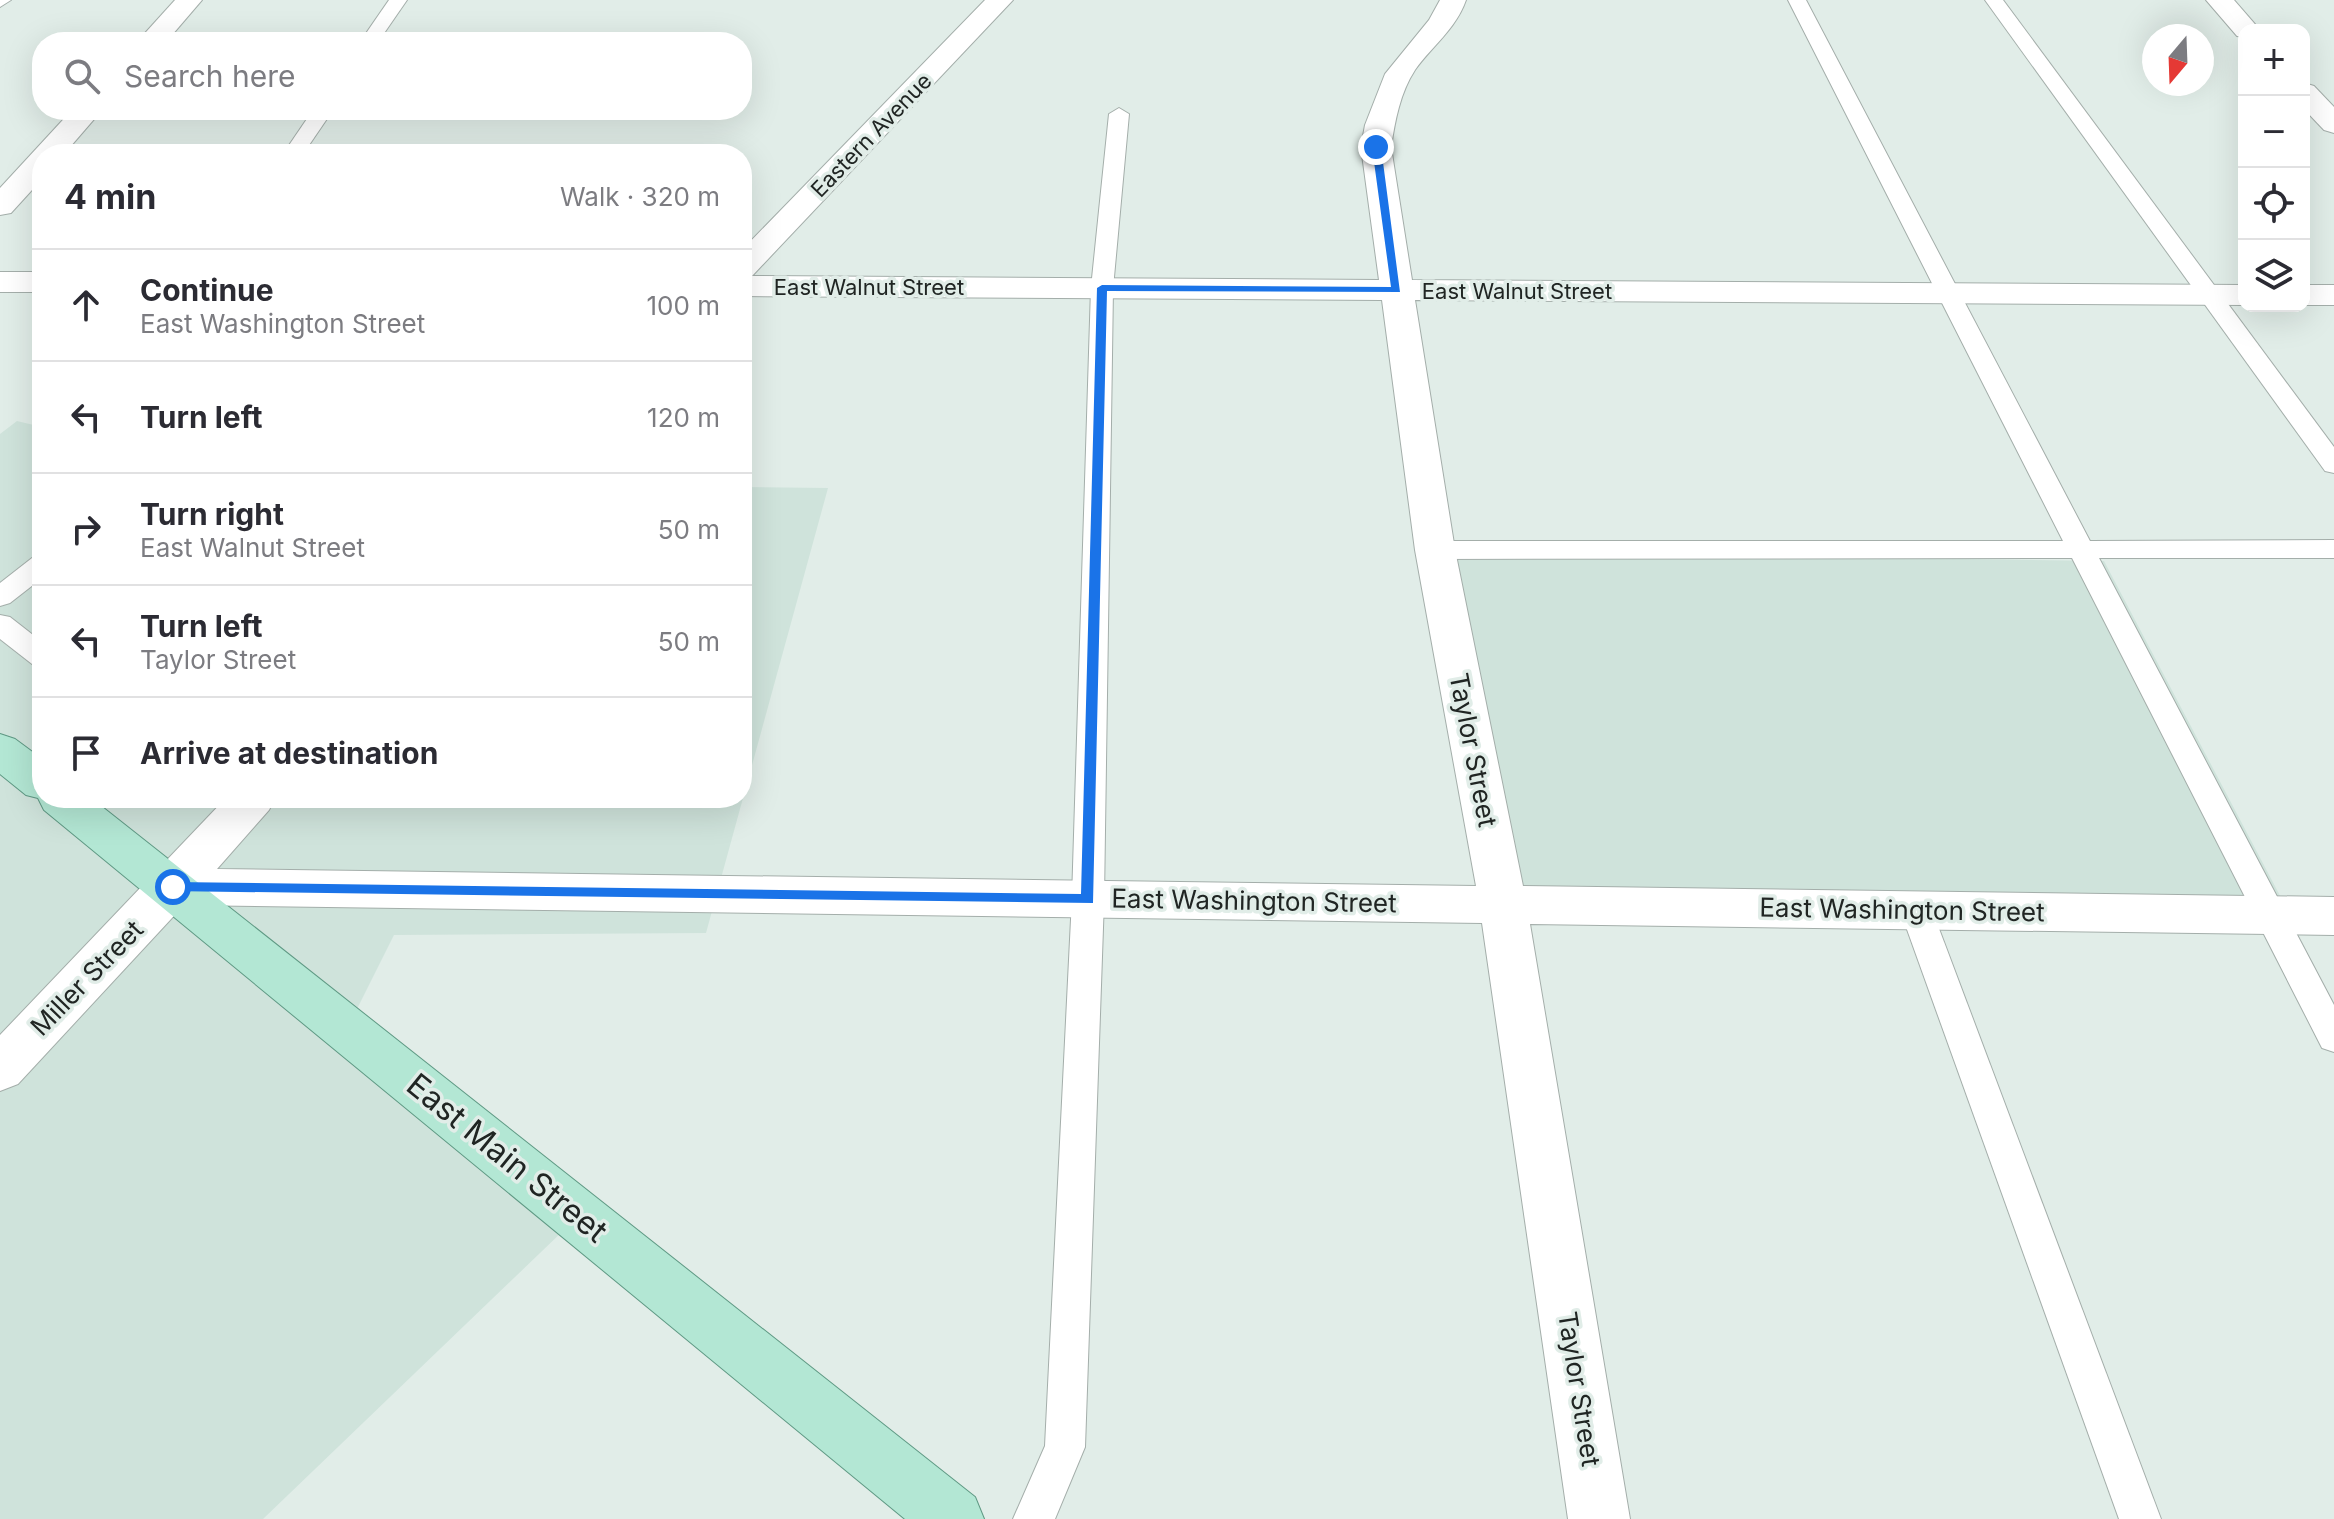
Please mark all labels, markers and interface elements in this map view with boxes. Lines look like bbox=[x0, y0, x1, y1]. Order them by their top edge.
north arrow bbox=[2142, 24, 2214, 96]
map controls bbox=[2238, 24, 2310, 312]
button: + bbox=[2238, 24, 2310, 96]
search box bbox=[32, 32, 752, 120]
icon: search bbox=[60, 54, 104, 98]
text: Search here bbox=[124, 58, 296, 94]
street label: Eastern Avenue bbox=[805, 68, 937, 202]
button: − bbox=[2238, 96, 2310, 168]
route end bbox=[1358, 129, 1394, 165]
button: locate bbox=[2238, 168, 2310, 240]
text: 4 min bbox=[64, 176, 156, 217]
text: Walk · 320 m bbox=[560, 181, 720, 212]
button: layers bbox=[2238, 240, 2310, 312]
text: Continue bbox=[140, 272, 274, 308]
street label: East Walnut Street bbox=[774, 274, 964, 300]
street label: East Walnut Street bbox=[1422, 278, 1612, 304]
icon: ahead bbox=[64, 283, 108, 327]
text: 100 m bbox=[647, 290, 720, 321]
text: East Washington Street bbox=[140, 308, 425, 339]
icon: left bbox=[64, 395, 108, 439]
text: Turn left bbox=[140, 399, 262, 435]
text: 120 m bbox=[647, 402, 720, 433]
text: Turn right bbox=[140, 496, 284, 532]
icon: right bbox=[64, 507, 108, 551]
text: 50 m bbox=[658, 514, 720, 545]
text: East Walnut Street bbox=[140, 532, 365, 563]
text: Turn left bbox=[140, 608, 262, 644]
icon: left bbox=[64, 619, 108, 663]
text: 50 m bbox=[658, 626, 720, 657]
text: Taylor Street bbox=[140, 644, 296, 675]
street label: Taylor Street bbox=[1443, 670, 1504, 830]
icon: arrive bbox=[64, 731, 108, 775]
text: Arrive at destination bbox=[140, 735, 438, 771]
route start bbox=[155, 869, 191, 905]
street label: East Washington Street bbox=[1111, 883, 1397, 918]
street label: East Washington Street bbox=[1759, 892, 2045, 927]
street label: Miller Street bbox=[24, 914, 149, 1042]
street label: East Main Street bbox=[399, 1065, 615, 1250]
street label: Taylor Street bbox=[1552, 1309, 1607, 1468]

